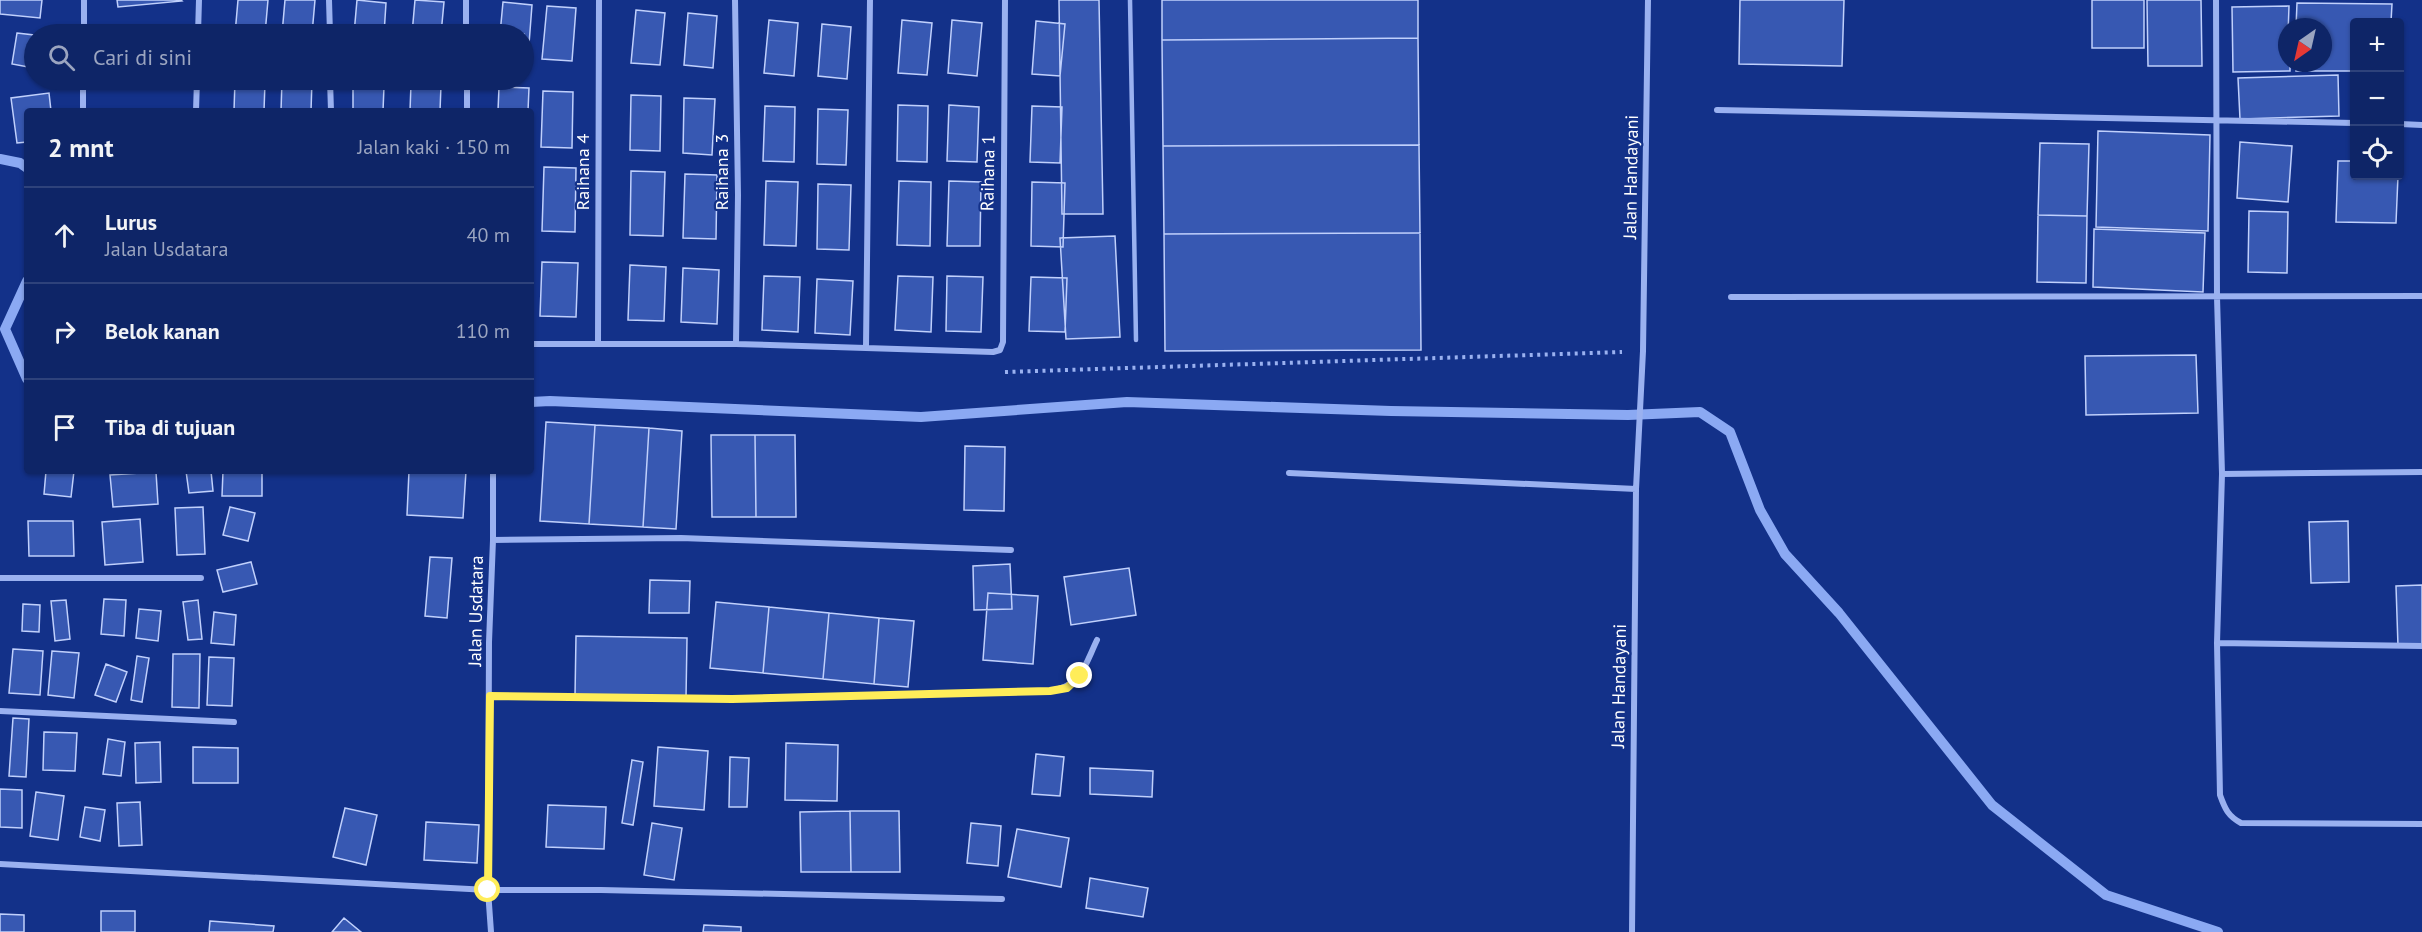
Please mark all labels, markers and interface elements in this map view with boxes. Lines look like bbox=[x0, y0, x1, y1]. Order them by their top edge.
north arrow bbox=[2278, 18, 2332, 72]
map controls bbox=[2350, 18, 2404, 180]
button: + bbox=[2350, 18, 2404, 72]
search box bbox=[24, 24, 534, 90]
icon: search bbox=[45, 41, 78, 74]
text: Cari di sini bbox=[93, 43, 192, 71]
button: − bbox=[2350, 72, 2404, 126]
street label: Jalan Handayani bbox=[1618, 115, 1643, 240]
button: locate bbox=[2350, 126, 2404, 180]
text: 2 mnt bbox=[48, 131, 114, 164]
text: Jalan kaki · 150 m bbox=[357, 134, 510, 160]
street label: Raihana 4 bbox=[571, 134, 594, 210]
street label: Raihana 3 bbox=[710, 134, 733, 210]
street label: Raihana 1 bbox=[975, 135, 1000, 211]
text: Lurus bbox=[105, 208, 157, 236]
icon: ahead bbox=[48, 219, 81, 252]
text: 40 m bbox=[467, 222, 510, 248]
text: Jalan Usdatara bbox=[105, 236, 228, 262]
icon: right bbox=[48, 315, 81, 348]
text: Belok kanan bbox=[105, 317, 220, 345]
text: 110 m bbox=[456, 318, 510, 344]
icon: arrive bbox=[48, 411, 81, 444]
text: Tiba di tujuan bbox=[105, 413, 235, 441]
street label: Jalan Usdatara bbox=[463, 555, 488, 668]
street label: Jalan Handayani bbox=[1606, 624, 1631, 749]
route end bbox=[1066, 662, 1092, 688]
route start bbox=[474, 876, 500, 902]

